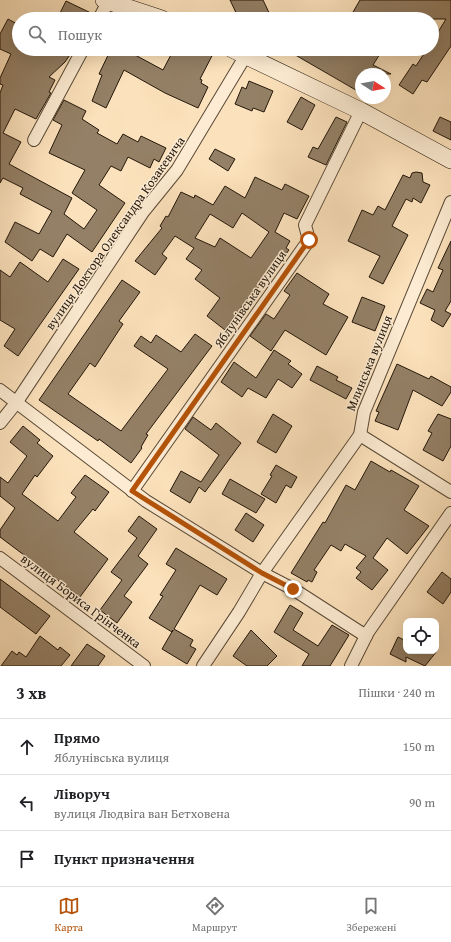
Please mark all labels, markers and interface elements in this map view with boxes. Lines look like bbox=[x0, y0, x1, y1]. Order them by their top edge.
search box bbox=[12, 12, 439, 56]
icon: search bbox=[26, 23, 48, 45]
text: Пошук bbox=[58, 24, 102, 45]
north arrow bbox=[355, 68, 391, 104]
street label: вулиця Доктора Олександра Козакевича bbox=[41, 132, 190, 334]
route start bbox=[300, 231, 318, 249]
street label: Яблунівська вулиця bbox=[209, 246, 291, 352]
street label: Млинська вулиця bbox=[341, 312, 397, 414]
street label: вулиця Бориса Грінченка bbox=[17, 549, 146, 653]
route end bbox=[284, 580, 302, 598]
map controls bbox=[403, 618, 439, 654]
button: locate bbox=[403, 618, 439, 654]
text: 3 хв bbox=[16, 680, 46, 705]
text: Пішки · 240 m bbox=[358, 683, 435, 702]
text: Прямо bbox=[54, 727, 100, 748]
icon: ahead bbox=[16, 736, 38, 758]
text: 150 m bbox=[403, 737, 435, 756]
text: Яблунівська вулиця bbox=[54, 748, 169, 767]
text: Ліворуч bbox=[54, 783, 110, 804]
icon: left bbox=[16, 792, 38, 814]
text: 90 m bbox=[409, 793, 435, 812]
text: вулиця Людвіга ван Бетховена bbox=[54, 804, 230, 823]
icon: arrive bbox=[16, 848, 38, 870]
text: Пункт призначення bbox=[54, 848, 195, 869]
tab: Карта bbox=[55, 895, 83, 935]
tab: Маршрут bbox=[192, 895, 237, 935]
tab: Збережені bbox=[346, 895, 396, 935]

